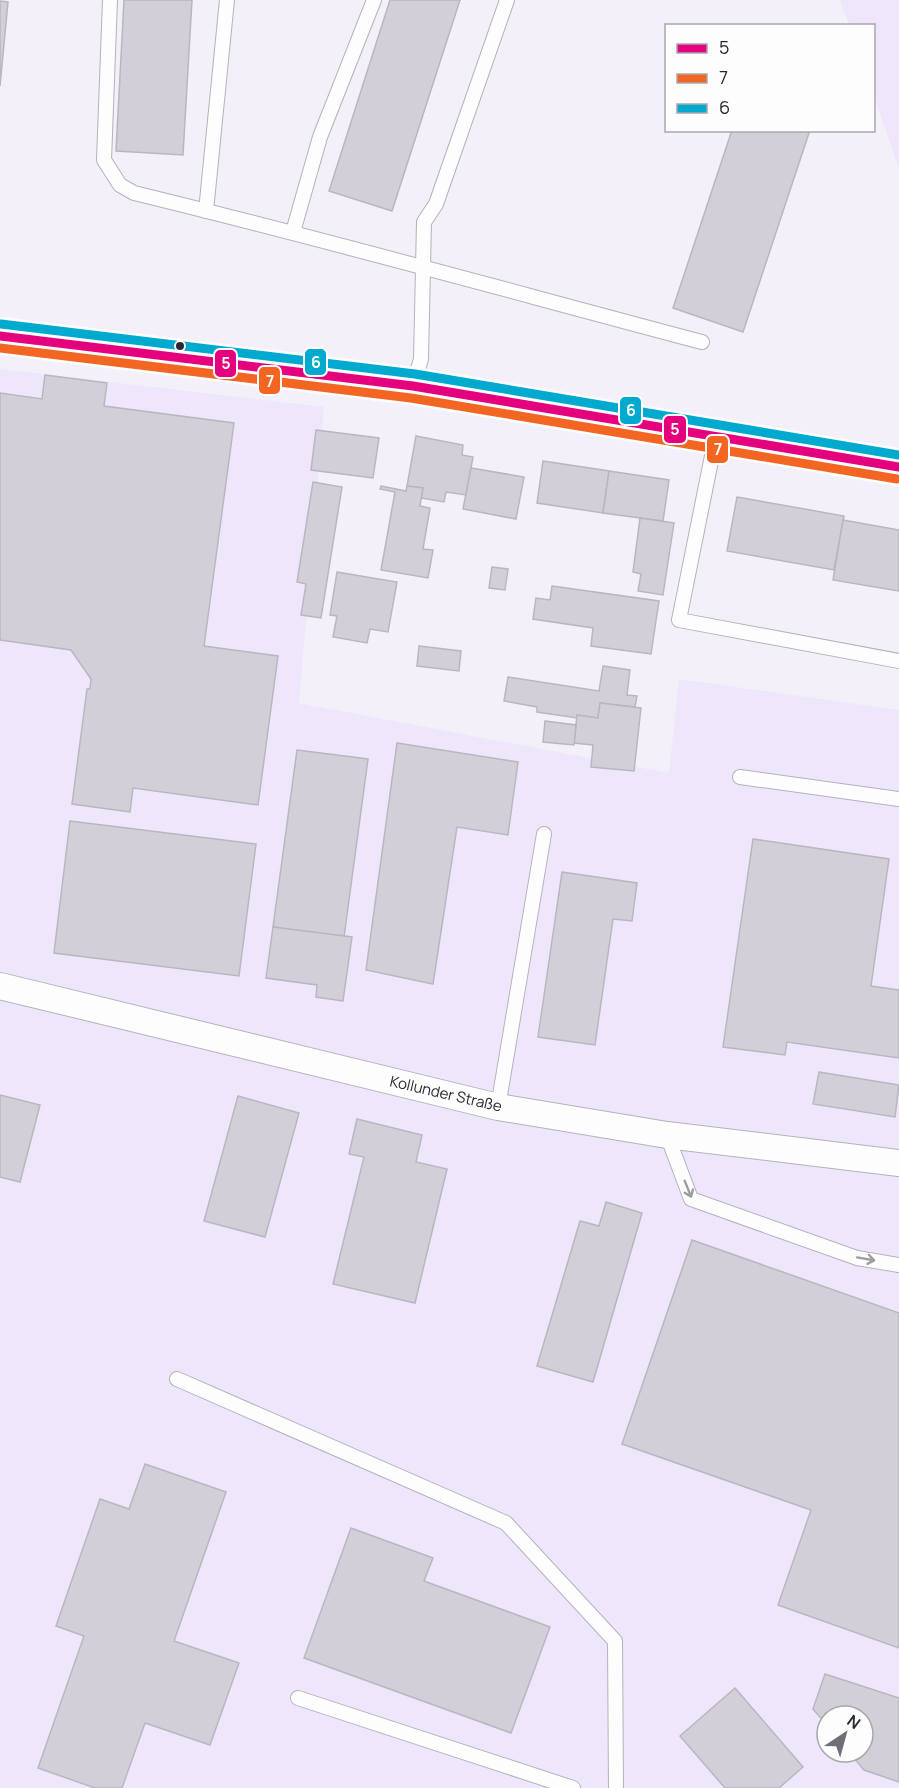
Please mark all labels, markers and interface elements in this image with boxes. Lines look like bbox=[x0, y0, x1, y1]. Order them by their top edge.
legend bbox=[665, 24, 875, 132]
text: 5 bbox=[719, 35, 729, 59]
text: 7 bbox=[719, 65, 728, 89]
text: 6 bbox=[719, 95, 730, 119]
unlabelled marker bbox=[174, 340, 186, 352]
line badge: 6 bbox=[304, 348, 327, 376]
line badge: 5 bbox=[214, 349, 237, 378]
text: 6 bbox=[311, 351, 321, 373]
text: 5 bbox=[221, 352, 231, 374]
line badge: 7 bbox=[258, 366, 281, 395]
text: 7 bbox=[266, 370, 274, 392]
line badge: 6 bbox=[619, 396, 642, 425]
text: 6 bbox=[626, 399, 636, 421]
line badge: 5 bbox=[663, 415, 687, 444]
text: 5 bbox=[670, 418, 680, 440]
line badge: 7 bbox=[706, 435, 729, 464]
text: 7 bbox=[714, 438, 722, 460]
street label: Kollunder Straße bbox=[388, 1070, 504, 1117]
one-way arrow bbox=[683, 1180, 694, 1198]
one-way arrow bbox=[856, 1254, 875, 1265]
north arrow bbox=[815, 1704, 875, 1764]
text: N bbox=[843, 1710, 865, 1734]

